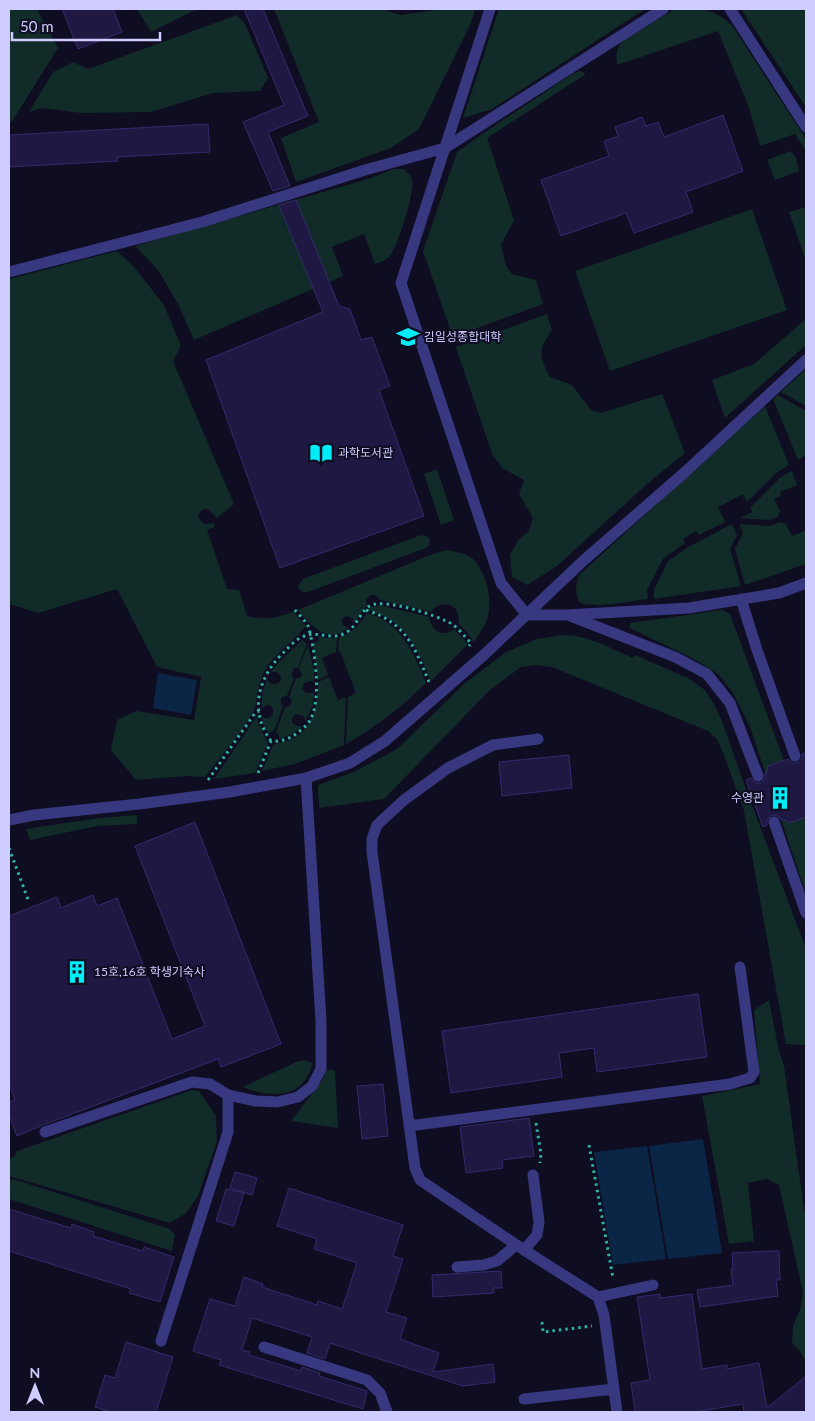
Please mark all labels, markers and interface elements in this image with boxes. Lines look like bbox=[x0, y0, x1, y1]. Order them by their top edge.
scale bar bbox=[12, 10, 160, 42]
text: 50 m bbox=[20, 17, 54, 35]
school or university icon: 김일성종합대학 bbox=[395, 324, 421, 350]
place label: 김일성종합대학 bbox=[424, 329, 501, 344]
library icon: 과학도서관 bbox=[308, 440, 334, 466]
place label: 과학도서관 bbox=[338, 445, 393, 460]
building icon: 수영관 bbox=[767, 785, 793, 811]
place label: 수영관 bbox=[731, 790, 764, 805]
building icon: 15호,16호 학생기숙사 bbox=[64, 959, 90, 985]
place label: 15호,16호 학생기숙사 bbox=[94, 964, 205, 979]
north arrow bbox=[10, 1361, 60, 1411]
text: N bbox=[30, 1364, 40, 1381]

